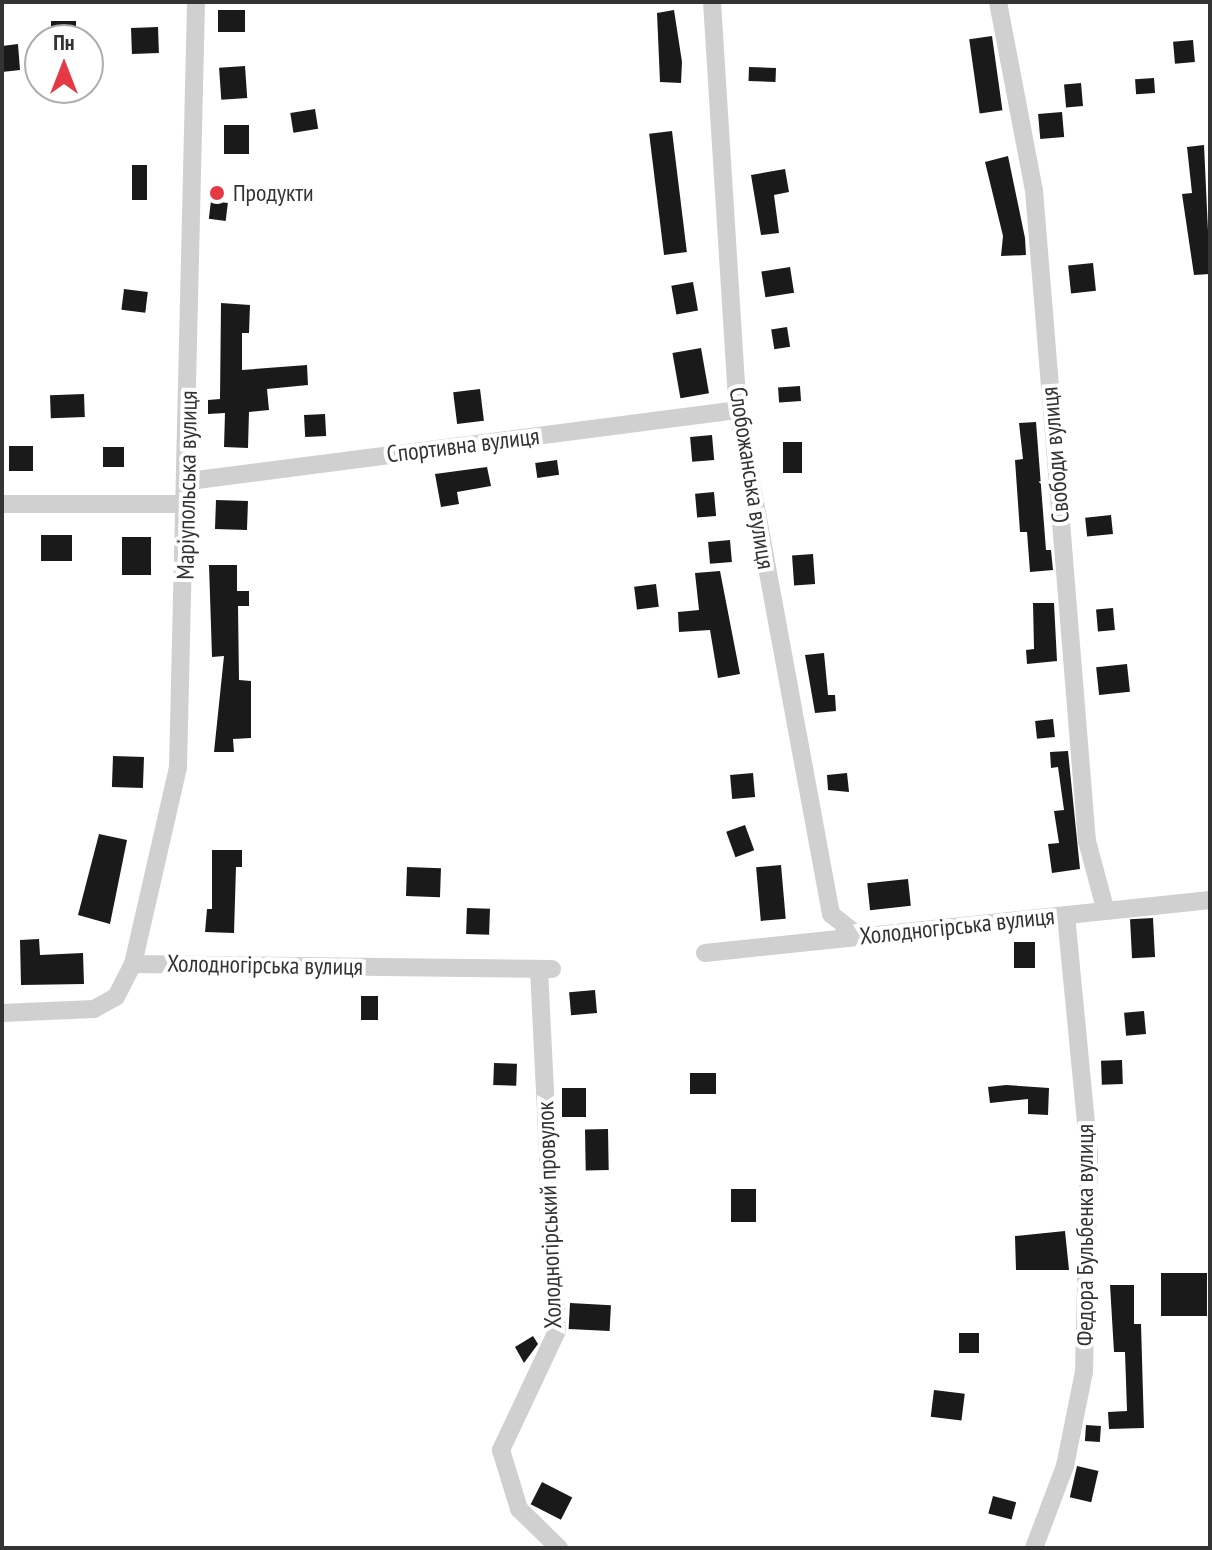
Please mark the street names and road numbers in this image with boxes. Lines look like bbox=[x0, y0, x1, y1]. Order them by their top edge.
street label: Слобожанська вулиця bbox=[723, 385, 781, 571]
street label: Свободи вулиця bbox=[1035, 386, 1075, 524]
street label: Маріупольська вулиця bbox=[171, 390, 203, 580]
street label: Спортивна вулиця bbox=[385, 421, 541, 469]
street label: Холодногірська вулиця bbox=[858, 901, 1056, 951]
street label: Холодногірська вулиця bbox=[167, 949, 363, 981]
street label: Холодногірський провулок bbox=[531, 1101, 567, 1329]
street label: Федора Бульбенка вулиця bbox=[1071, 1124, 1099, 1346]

